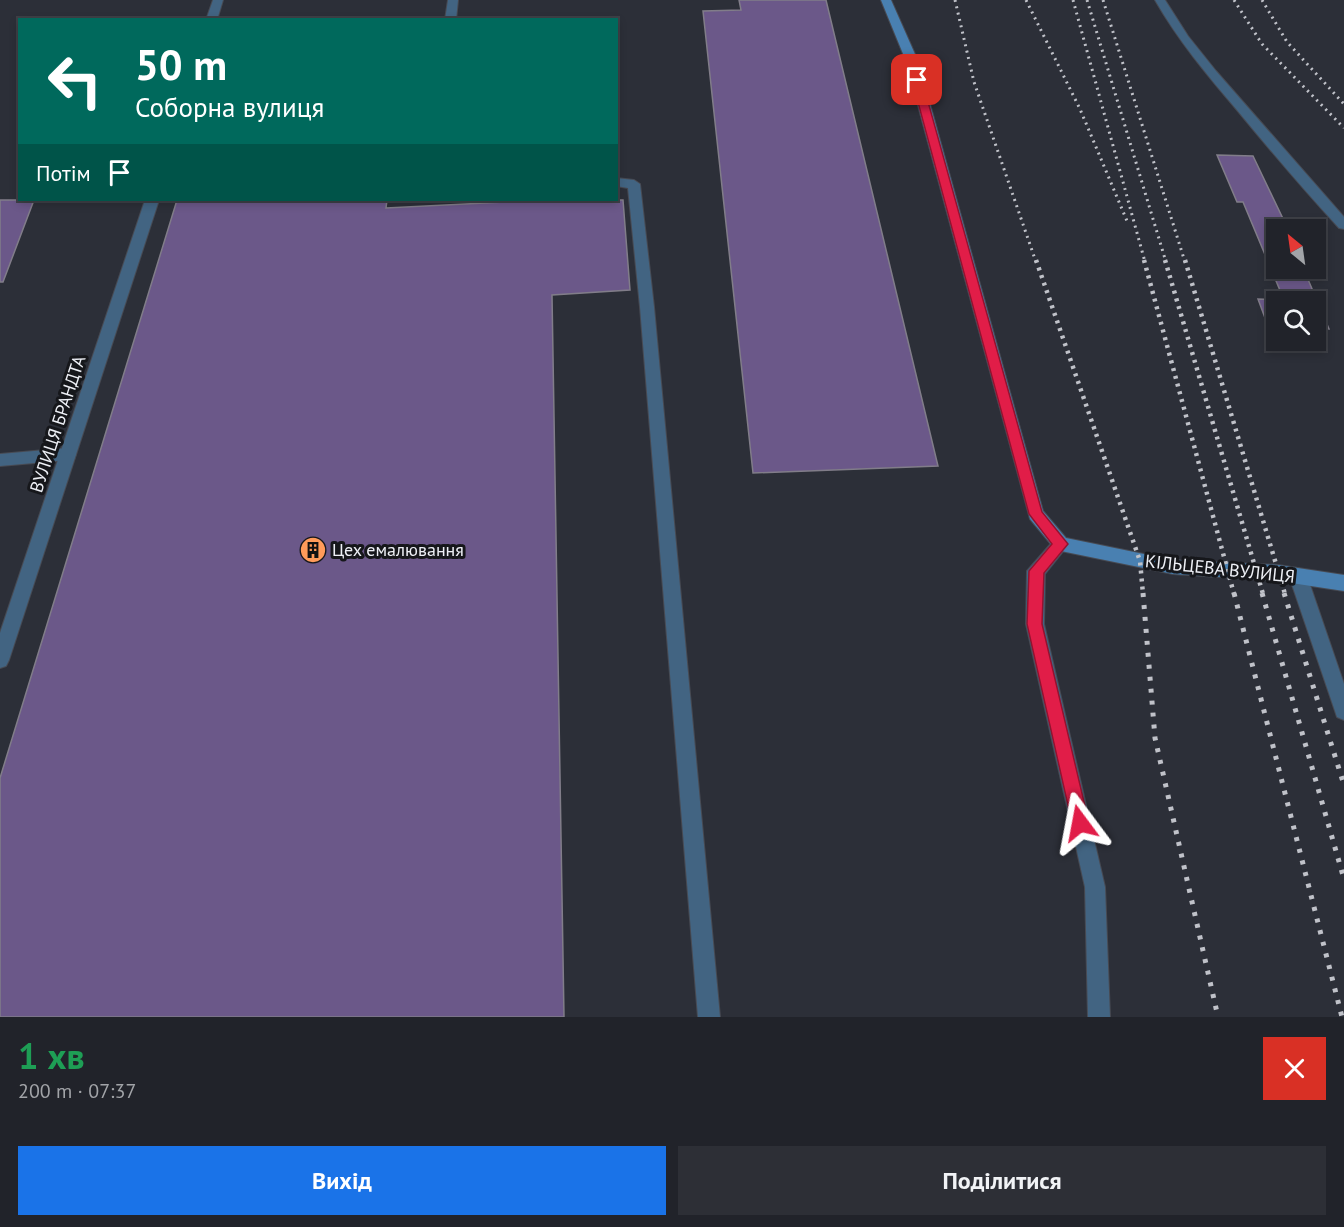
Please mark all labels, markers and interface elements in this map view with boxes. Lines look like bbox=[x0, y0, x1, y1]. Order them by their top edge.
text: 50 m bbox=[135, 37, 227, 92]
icon: left bbox=[36, 42, 114, 120]
pin bbox=[891, 54, 942, 105]
icon: arrive bbox=[900, 63, 933, 96]
text: Соборна вулиця bbox=[135, 90, 324, 124]
icon: arrive bbox=[103, 156, 136, 189]
text: Потім bbox=[36, 159, 91, 187]
north arrow bbox=[1266, 219, 1326, 279]
map controls bbox=[1266, 219, 1326, 351]
button: search bbox=[1266, 291, 1326, 351]
street label: ВУЛИЦЯ БРАНДТА bbox=[25, 352, 91, 495]
building icon: Цех емалювання bbox=[298, 535, 328, 565]
place label: Цех емалювання bbox=[332, 538, 464, 561]
street label: КІЛЬЦЕВА ВУЛИЦЯ bbox=[1144, 549, 1296, 588]
position arrow bbox=[1048, 791, 1112, 855]
text: 1 хв bbox=[18, 1032, 85, 1079]
button: close bbox=[1263, 1037, 1326, 1100]
text: 200 m · 07:37 bbox=[18, 1078, 136, 1104]
button: Вихід bbox=[18, 1146, 666, 1215]
button: Поділитися bbox=[678, 1146, 1326, 1215]

